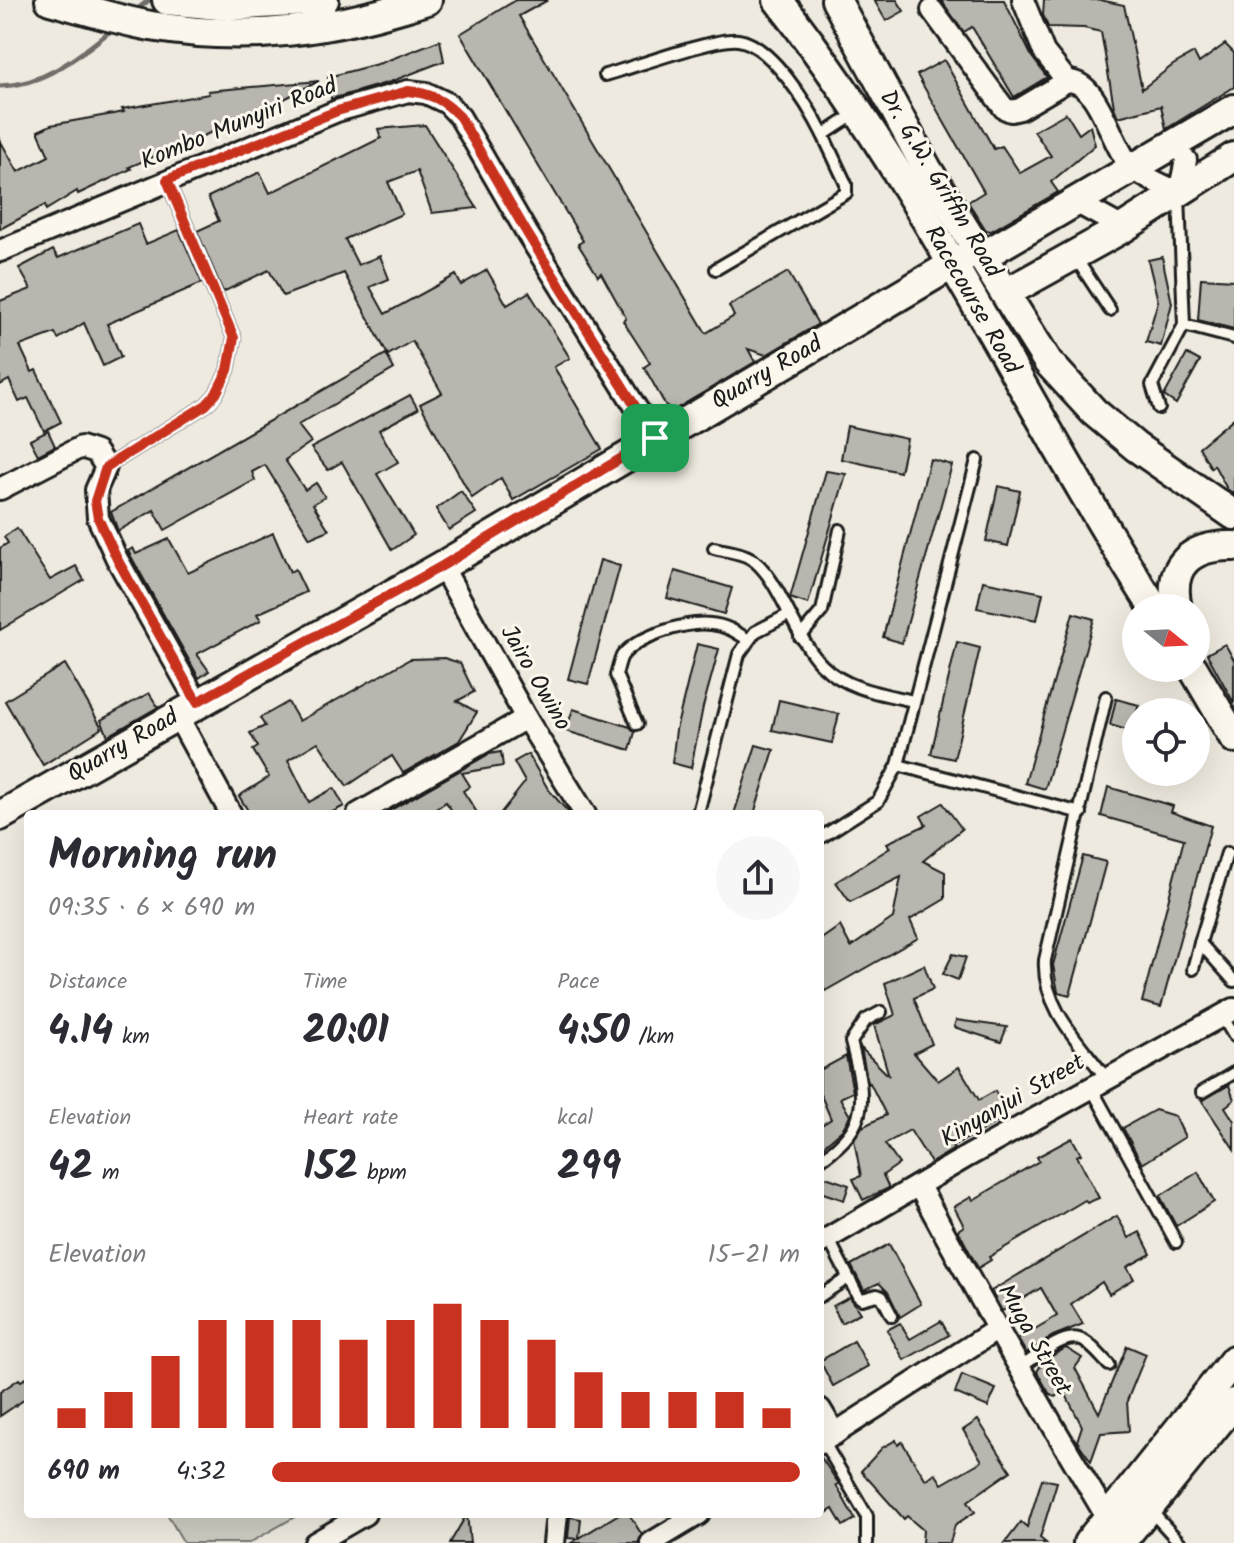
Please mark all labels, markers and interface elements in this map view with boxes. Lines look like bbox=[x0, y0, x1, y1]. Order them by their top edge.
street label: Kombo Munyiri Road bbox=[135, 66, 344, 181]
street label: Dr. G.W. Griffin Road bbox=[868, 82, 1012, 287]
street label: Racecourse Road bbox=[913, 218, 1031, 383]
street label: Quarry Road bbox=[704, 325, 831, 421]
pin bbox=[621, 404, 689, 472]
icon: arrive bbox=[633, 416, 677, 460]
north arrow bbox=[1122, 594, 1210, 682]
map controls bbox=[1122, 594, 1210, 786]
street label: Jairo Owino bbox=[489, 618, 581, 738]
street label: Quarry Road bbox=[60, 698, 187, 794]
button: locate bbox=[1122, 698, 1210, 786]
text: Morning run bbox=[48, 822, 277, 892]
button: share bbox=[716, 836, 800, 920]
text: 09:35 · 6 × 690 m bbox=[48, 887, 255, 929]
text: Distance bbox=[48, 965, 127, 1000]
text: Time bbox=[303, 965, 347, 1000]
text: Pace bbox=[557, 965, 599, 1000]
text: 4.14 bbox=[48, 1000, 113, 1064]
text: 20:01 bbox=[303, 1000, 389, 1064]
text: 4:50 bbox=[557, 1000, 630, 1064]
text: km bbox=[113, 1020, 150, 1055]
text: /km bbox=[630, 1020, 674, 1055]
street label: Kinyanjui Street bbox=[933, 1043, 1093, 1158]
text: Elevation bbox=[48, 1101, 131, 1136]
text: Heart rate bbox=[303, 1101, 398, 1136]
text: kcal bbox=[557, 1101, 593, 1136]
text: 42 bbox=[48, 1136, 93, 1200]
text: 152 bbox=[303, 1136, 358, 1200]
text: 299 bbox=[557, 1136, 621, 1200]
text: m bbox=[93, 1156, 119, 1191]
text: bpm bbox=[358, 1156, 407, 1191]
text: Elevation bbox=[48, 1234, 146, 1276]
text: 15–21 m bbox=[708, 1234, 800, 1276]
street label: Muga Street bbox=[986, 1277, 1082, 1404]
text: 690 m bbox=[48, 1451, 120, 1493]
text: 4:32 bbox=[176, 1451, 227, 1493]

